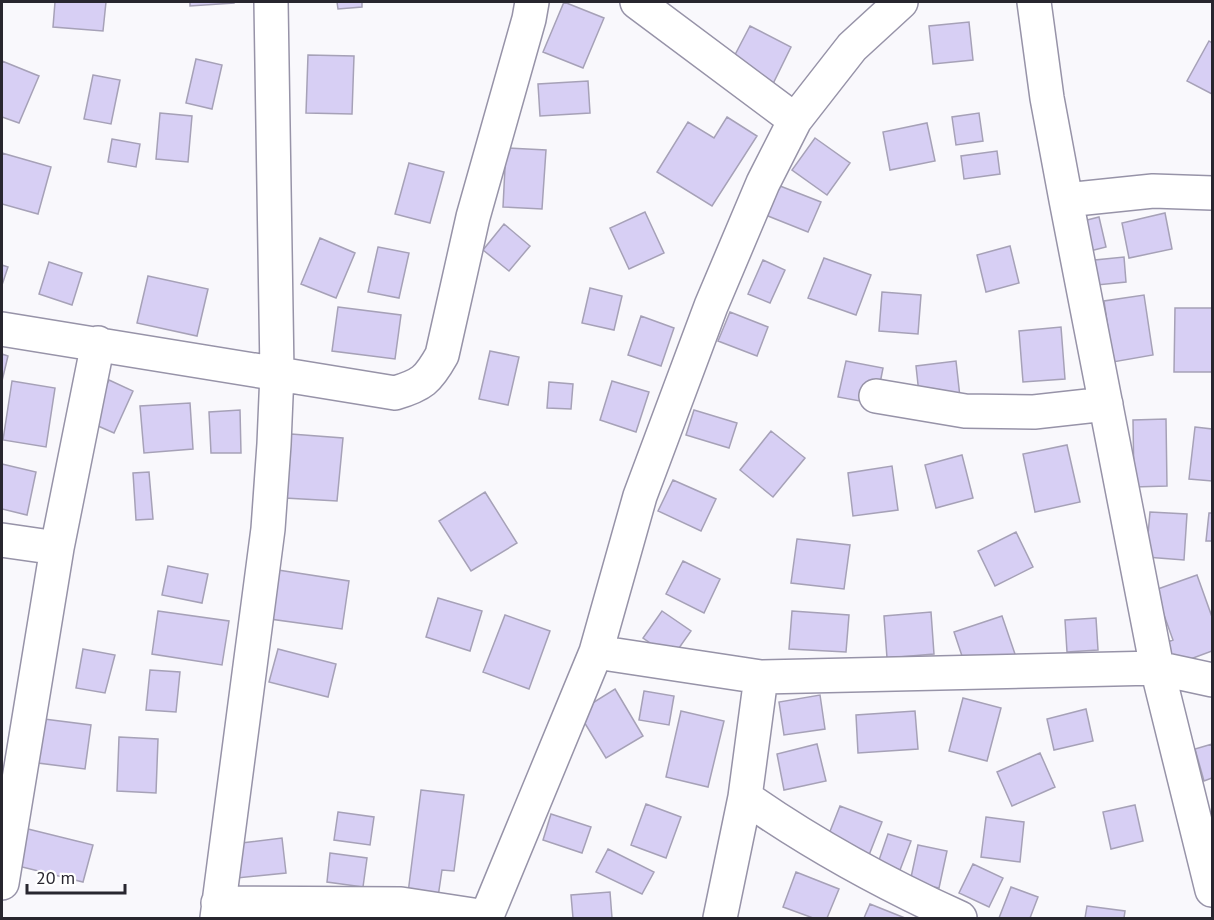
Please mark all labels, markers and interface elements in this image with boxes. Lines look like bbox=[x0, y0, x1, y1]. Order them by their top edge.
scale bar bbox=[27, 857, 124, 895]
text: 20 m bbox=[36, 866, 75, 889]

